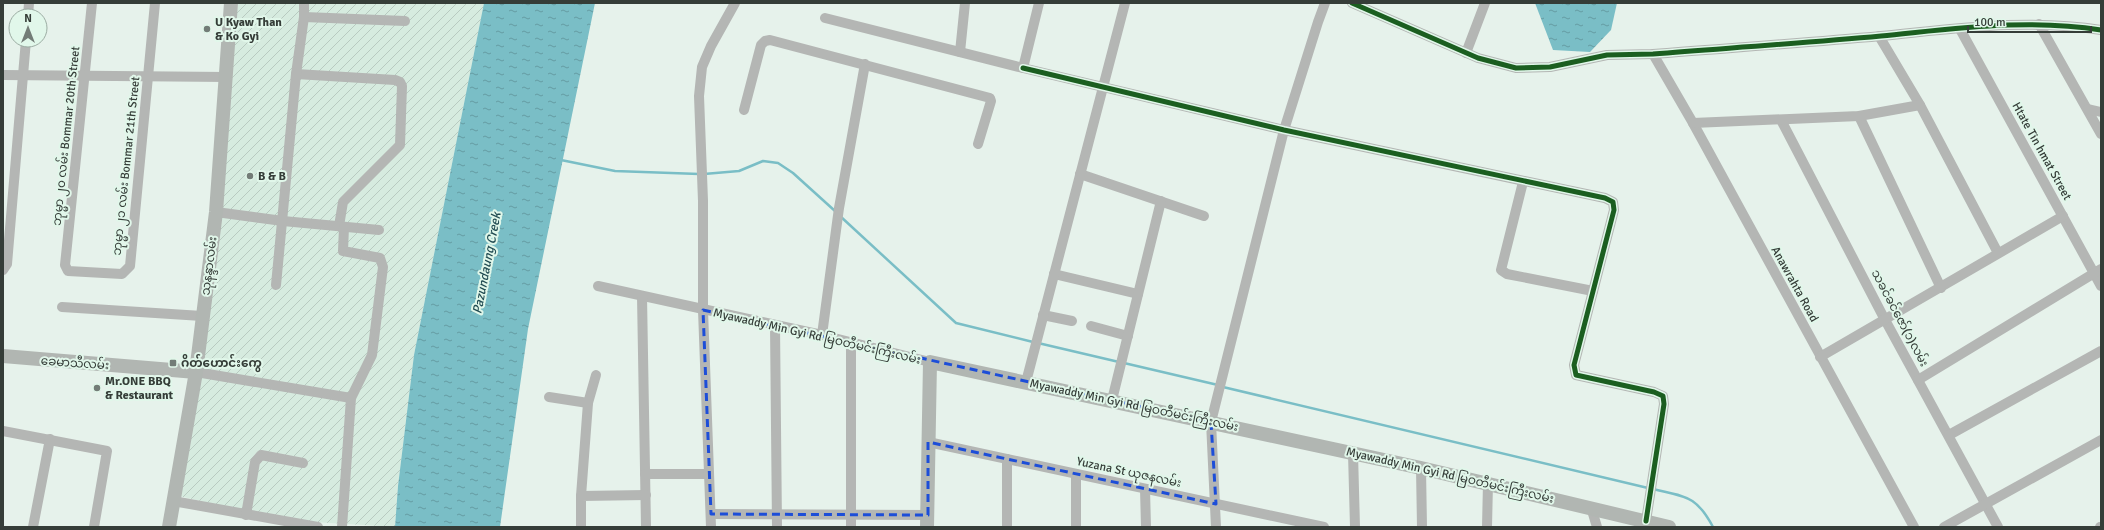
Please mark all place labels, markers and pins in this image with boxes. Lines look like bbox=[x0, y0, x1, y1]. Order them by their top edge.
place label: U Kyaw Than & Ko Gyi bbox=[215, 15, 282, 44]
marker: U Kyaw Than & Ko Gyi bbox=[202, 24, 212, 34]
place label: B & B bbox=[258, 169, 286, 184]
marker: B & B bbox=[245, 171, 255, 181]
place label: ဂိတ်ဟောင်းကွေ bbox=[181, 353, 262, 373]
marker: ဂိတ်ဟောင်းကွေ bbox=[168, 358, 178, 368]
place label: Mr.ONE BBQ & Restaurant bbox=[105, 374, 174, 403]
marker: Mr.ONE BBQ & Restaurant bbox=[92, 383, 102, 393]

